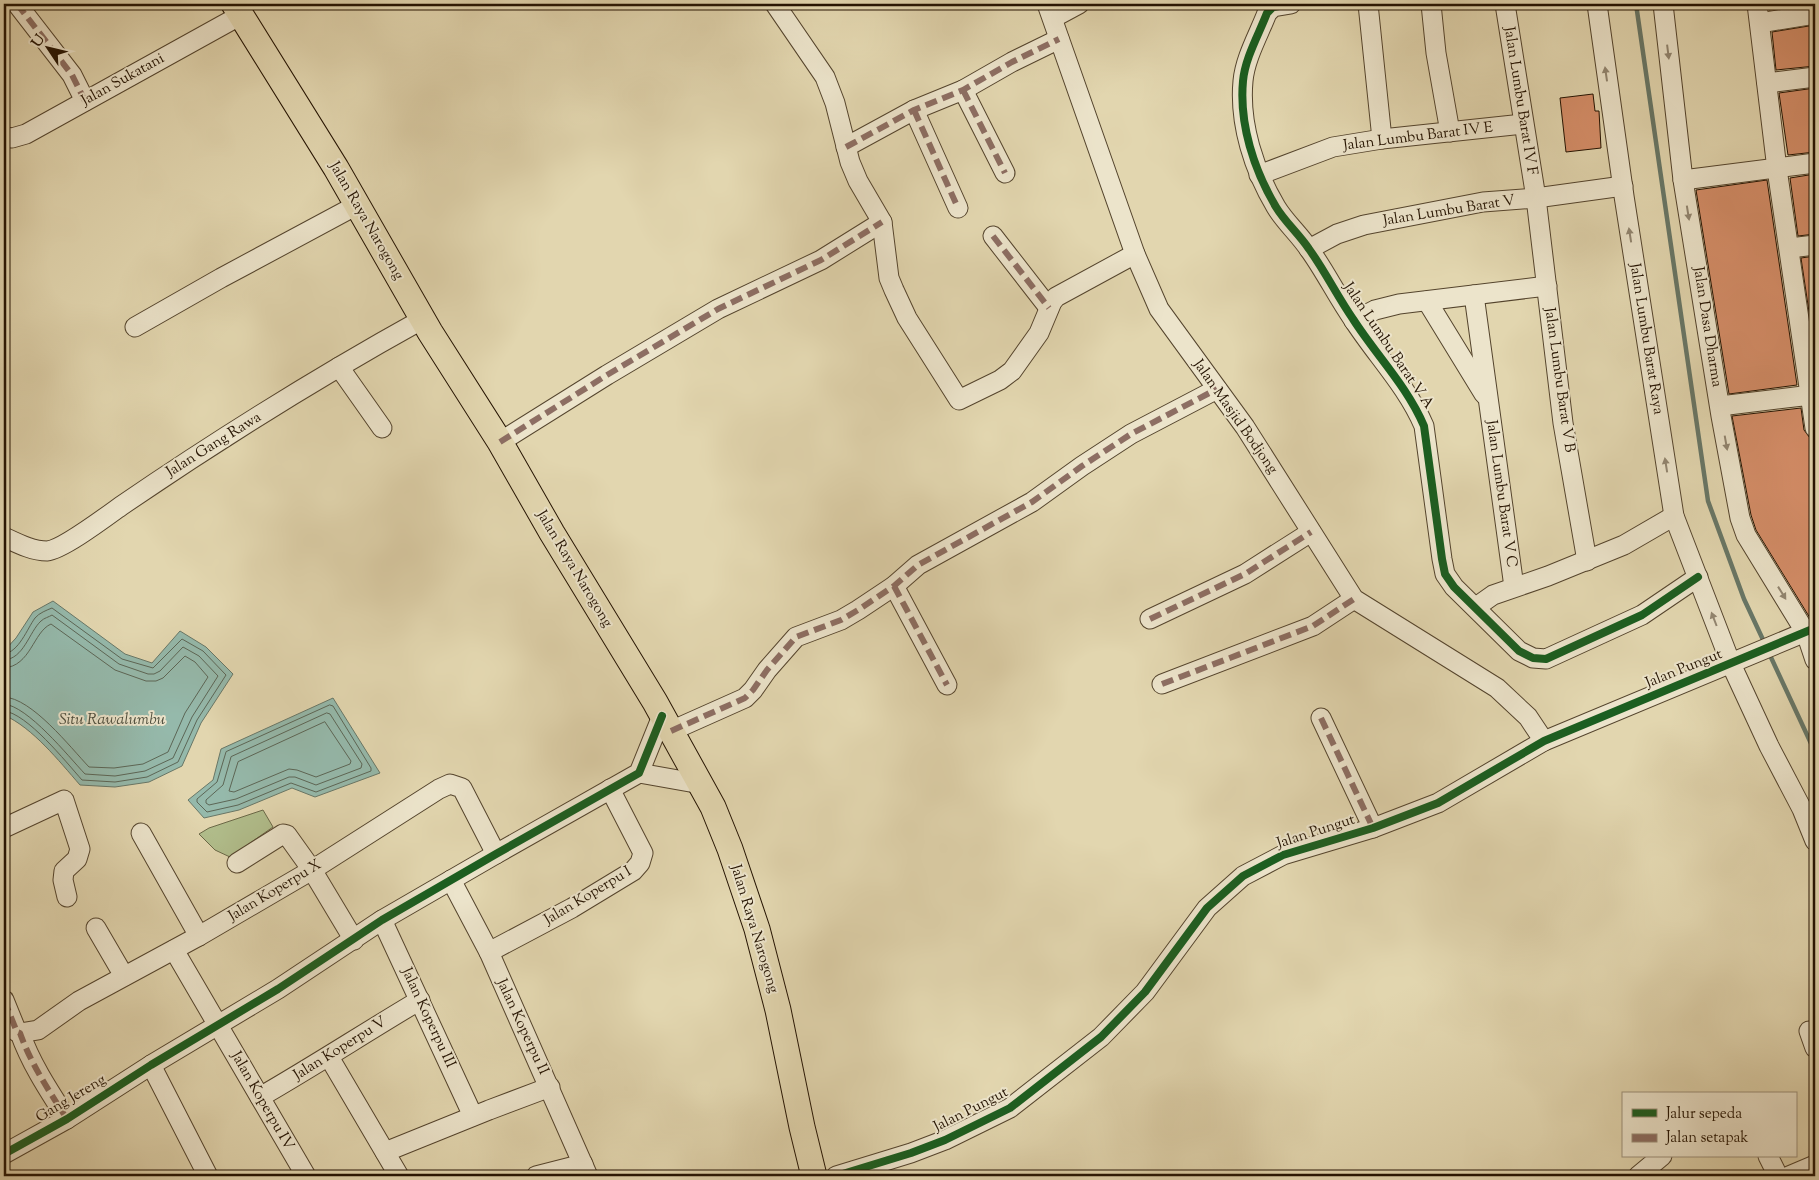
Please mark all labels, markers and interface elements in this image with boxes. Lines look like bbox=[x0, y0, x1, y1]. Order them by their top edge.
north arrow bbox=[22, 22, 72, 72]
street label: Jalan Lumbu Barat IV F bbox=[1498, 24, 1542, 177]
text: U bbox=[28, 31, 51, 52]
one-way arrow bbox=[1664, 44, 1672, 60]
street label: Jalan Sukatani bbox=[77, 48, 168, 112]
one-way arrow bbox=[1602, 66, 1610, 82]
street label: Jalan Lumbu Barat IV E bbox=[1341, 117, 1494, 157]
street label: Jalan Raya Narogong bbox=[323, 157, 408, 284]
street label: Jalan Lumbu Barat V bbox=[1380, 190, 1517, 232]
one-way arrow bbox=[1685, 206, 1693, 222]
one-way arrow bbox=[1626, 226, 1634, 242]
street label: Jalan Lumbu Barat Raya bbox=[1623, 261, 1668, 416]
street label: Jalan Dasa Dharma bbox=[1687, 264, 1727, 389]
street label: Jalan Lumbu Barat V A bbox=[1337, 278, 1438, 414]
street label: Jalan Lumbu Barat V B bbox=[1538, 305, 1580, 454]
street label: Jalan Masjid Bodjong bbox=[1187, 355, 1282, 479]
street label: Jalan Gang Rawa bbox=[162, 407, 266, 483]
street label: Jalan Lumbu Barat V C bbox=[1480, 418, 1522, 569]
one-way arrow bbox=[1723, 435, 1731, 451]
one-way arrow bbox=[1661, 456, 1669, 472]
street label: Jalan Raya Narogong bbox=[530, 506, 617, 632]
one-way arrow bbox=[1777, 586, 1786, 600]
one-way arrow bbox=[1710, 611, 1718, 626]
street label: Jalan Pungut bbox=[1642, 644, 1726, 694]
water label: Situ Rawalumbu bbox=[59, 709, 166, 732]
street label: Jalan Pungut bbox=[1273, 809, 1358, 855]
street label: Jalan Koperpu X bbox=[224, 855, 325, 928]
street label: Jalan Raya Narogong bbox=[724, 861, 784, 996]
street label: Jalan Koperpu I bbox=[539, 862, 636, 931]
street label: Jalan Koperpu III bbox=[395, 963, 460, 1072]
street label: Jalan Koperpu II bbox=[490, 975, 553, 1078]
street label: Jalan Koperpu V bbox=[289, 1012, 390, 1086]
street label: Jalan Koperpu IV bbox=[225, 1047, 299, 1154]
street label: Gang Jereng bbox=[32, 1070, 110, 1128]
street label: Jalan Pungut bbox=[929, 1082, 1012, 1138]
legend bbox=[1622, 1092, 1796, 1158]
text: Jalur sepeda bbox=[1665, 1104, 1742, 1125]
text: Jalan setapak bbox=[1665, 1128, 1749, 1149]

